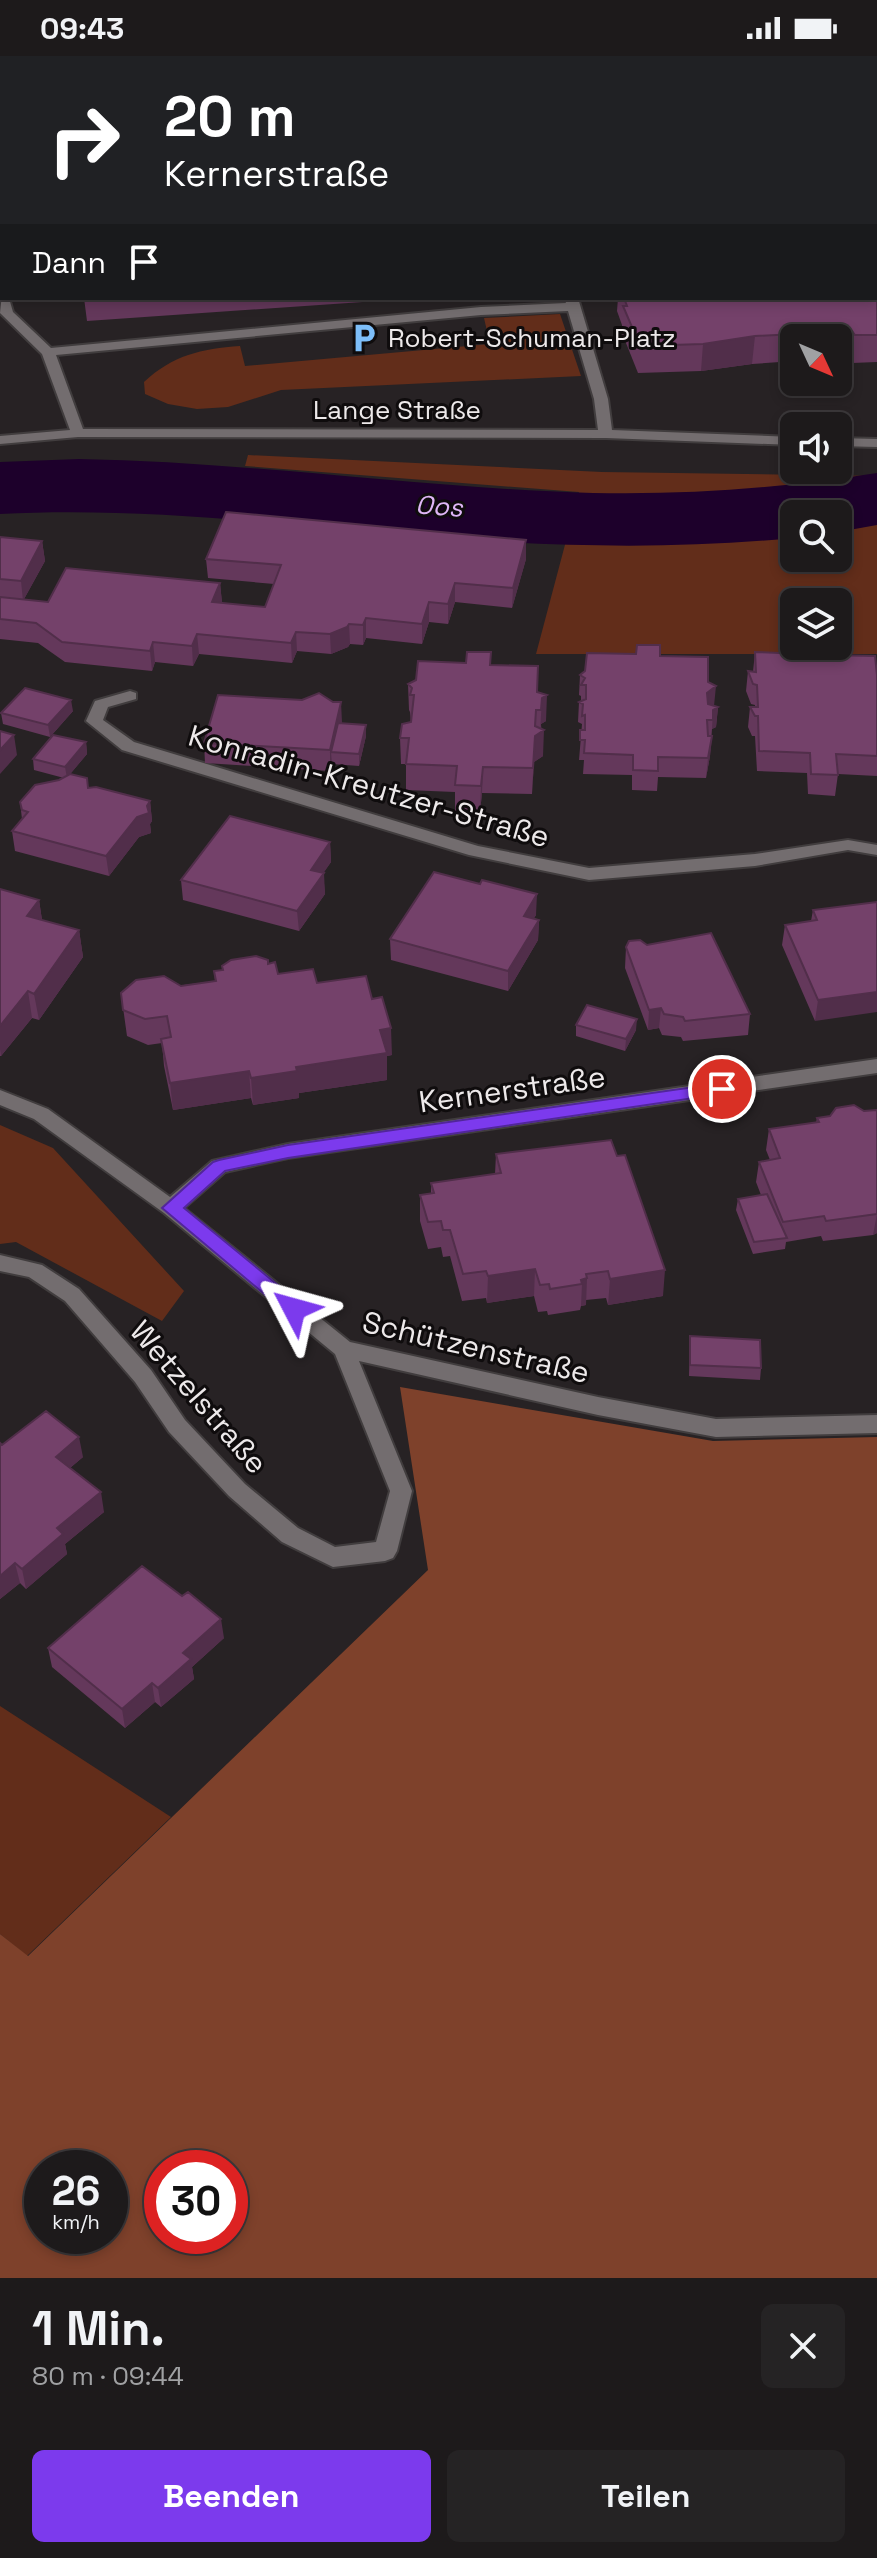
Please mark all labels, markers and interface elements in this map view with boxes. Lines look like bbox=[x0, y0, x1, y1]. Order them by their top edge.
text: 09:43 bbox=[40, 9, 124, 48]
text: 20 m bbox=[164, 81, 296, 152]
icon: right bbox=[32, 88, 136, 192]
text: Kernerstraße bbox=[164, 151, 389, 197]
icon: arrive bbox=[122, 240, 166, 284]
text: Dann bbox=[32, 243, 106, 282]
parking icon: Robert-Schuman-Platz bbox=[347, 321, 381, 355]
place label: Robert-Schuman-Platz bbox=[388, 321, 676, 355]
north arrow bbox=[780, 324, 852, 396]
map controls bbox=[780, 324, 852, 660]
street label: Lange Straße bbox=[313, 393, 481, 427]
button: sound bbox=[780, 412, 852, 484]
water label: Oos bbox=[414, 487, 465, 525]
button: search bbox=[780, 500, 852, 572]
button: layers bbox=[780, 588, 852, 660]
street label: Konradin-Kreutzer-Straße bbox=[184, 716, 554, 856]
pin bbox=[688, 1055, 756, 1123]
street label: Kernerstraße bbox=[416, 1057, 608, 1121]
icon: arrive bbox=[700, 1067, 744, 1111]
position arrow bbox=[252, 1267, 336, 1351]
street label: Schützenstraße bbox=[359, 1302, 593, 1392]
street label: Wetzelstraße bbox=[122, 1312, 276, 1482]
speed limit sign: 30 bbox=[144, 2150, 248, 2254]
text: 26 bbox=[52, 2166, 100, 2217]
text: km/h bbox=[52, 2209, 100, 2235]
text: 1 Min. bbox=[32, 2298, 165, 2359]
button: close bbox=[761, 2304, 845, 2388]
text: 80 m · 09:44 bbox=[32, 2359, 184, 2393]
button: Beenden bbox=[32, 2450, 431, 2542]
button: Teilen bbox=[447, 2450, 845, 2542]

